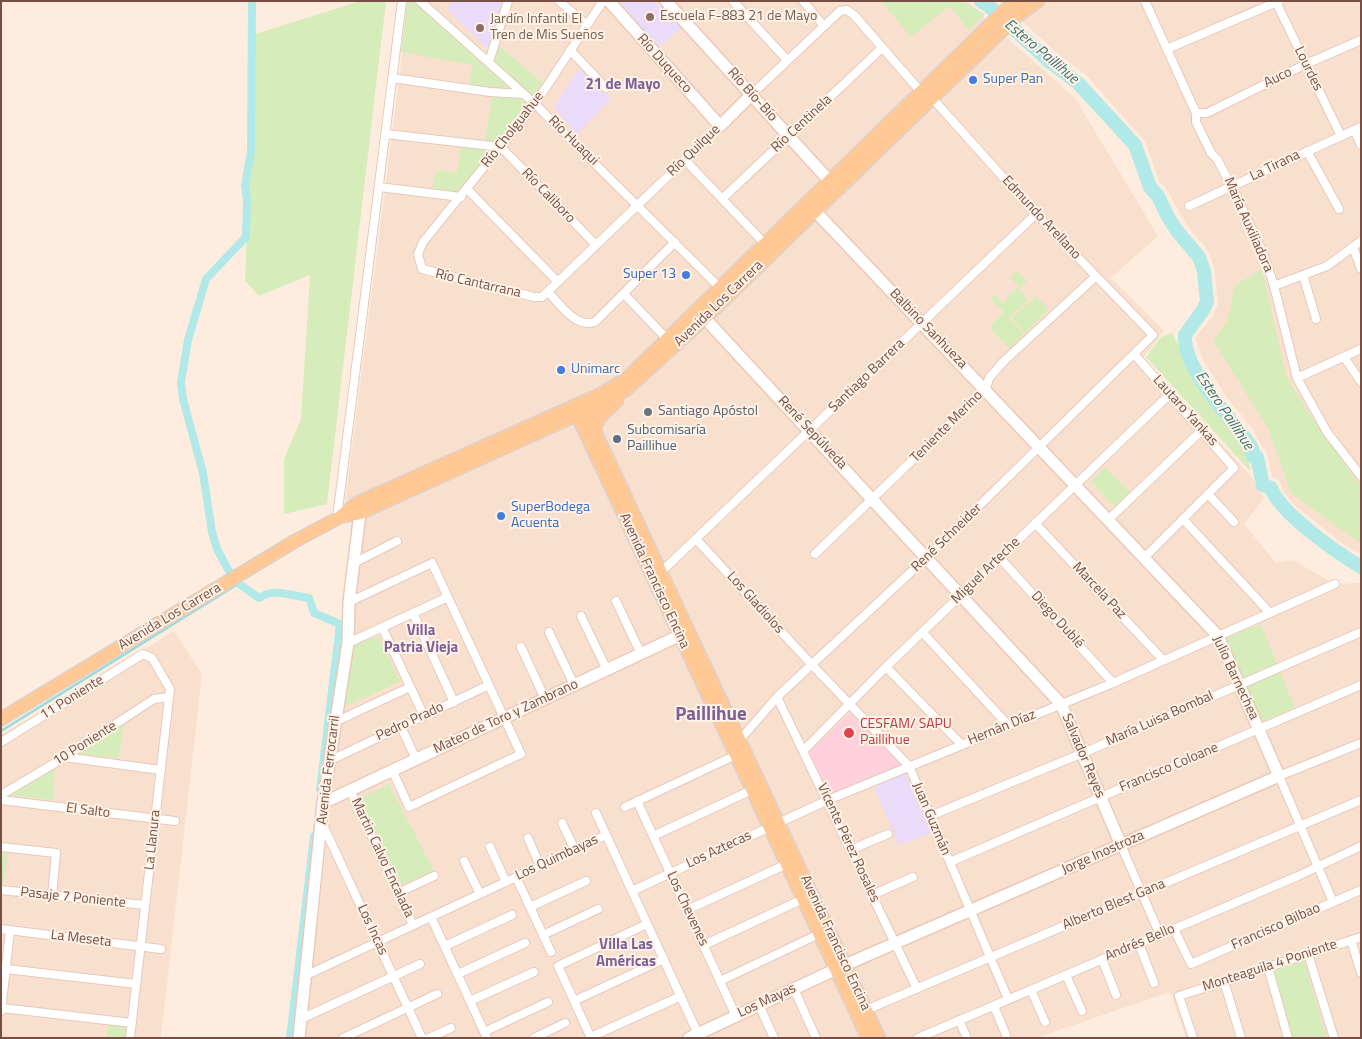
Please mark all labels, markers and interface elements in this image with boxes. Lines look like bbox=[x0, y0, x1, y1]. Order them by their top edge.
place label: Escuela F-883 21 de Mayo bbox=[660, 9, 817, 25]
marker: Escuela F-883 21 de Mayo bbox=[644, 11, 656, 23]
place label: Jardín Infantil El Tren de Mis Sueños bbox=[490, 12, 604, 44]
water label: Estero Paillihue bbox=[1000, 16, 1082, 88]
marker: Jardín Infantil El Tren de Mis Sueños bbox=[474, 22, 486, 34]
street label: Río Duqueco bbox=[633, 31, 695, 97]
street label: Lourdes bbox=[1290, 44, 1326, 94]
street label: Auco bbox=[1261, 64, 1295, 92]
street label: Río Bío-Bío bbox=[724, 65, 780, 125]
place label: Super Pan bbox=[983, 72, 1043, 88]
marker: Super Pan bbox=[967, 74, 979, 86]
district label: 21 de Mayo bbox=[585, 76, 661, 94]
street label: Río Cholguahue bbox=[478, 89, 548, 171]
street label: Río Centinela bbox=[768, 92, 836, 156]
street label: Río Huaqui bbox=[544, 113, 602, 169]
street label: Río Quilque bbox=[664, 122, 724, 180]
street label: La Tirana bbox=[1247, 147, 1303, 185]
street label: Río Caliboro bbox=[518, 165, 578, 227]
street label: Edmundo Arellano bbox=[998, 173, 1084, 263]
street label: María Auxiliadora bbox=[1220, 175, 1276, 275]
street label: Avenida Los Carrera bbox=[671, 257, 767, 351]
street label: Río Cantarrana bbox=[434, 266, 522, 302]
place label: Super 13 bbox=[623, 267, 676, 283]
marker: Super 13 bbox=[680, 269, 692, 281]
street label: Balbino Sanhueza bbox=[886, 285, 970, 373]
street label: Santiago Barrera bbox=[826, 336, 908, 416]
place label: Unimarc bbox=[571, 362, 620, 378]
marker: Unimarc bbox=[555, 364, 567, 376]
water label: Estero Paillihue bbox=[1191, 368, 1257, 454]
street label: Lautaro Yankas bbox=[1149, 372, 1221, 450]
street label: Teniente Merino bbox=[907, 387, 987, 467]
street label: René Sepúlveda bbox=[774, 393, 850, 473]
place label: Santiago Apóstol bbox=[658, 404, 758, 420]
marker: Santiago Apóstol bbox=[642, 406, 654, 418]
place label: Subcomisaría Paillihue bbox=[627, 423, 706, 456]
marker: Subcomisaría Paillihue bbox=[611, 433, 623, 445]
place label: SuperBodega Acuenta bbox=[511, 500, 590, 532]
street label: René Schneider bbox=[908, 500, 986, 576]
marker: SuperBodega Acuenta bbox=[495, 510, 507, 522]
street label: Avenida Francisco Encina bbox=[615, 511, 693, 651]
street label: Miguel Arteche bbox=[948, 534, 1024, 608]
street label: Marcela Paz bbox=[1068, 559, 1130, 623]
street label: Los Gladiolos bbox=[723, 569, 787, 637]
street label: Avenida Los Carrera bbox=[116, 580, 224, 654]
street label: Diego Dublé bbox=[1027, 588, 1087, 652]
district label: Villa Patria Vieja bbox=[384, 622, 458, 657]
street label: Julio Barnechea bbox=[1208, 633, 1262, 723]
street label: 11 Poniente bbox=[37, 672, 107, 724]
street label: Mateo de Toro y Zambrano bbox=[431, 676, 581, 758]
street label: María Luisa Bombal bbox=[1104, 688, 1216, 750]
street label: Pedro Prado bbox=[373, 699, 447, 745]
district label: Paillihue bbox=[675, 704, 747, 726]
street label: Hernán Díaz bbox=[966, 707, 1038, 749]
street label: Salvador Reyes bbox=[1058, 711, 1108, 801]
street label: Avenida Ferrocarril bbox=[314, 714, 344, 826]
place label: CESFAM/ SAPU Paillihue bbox=[860, 717, 952, 750]
street label: 10 Poniente bbox=[50, 718, 120, 770]
marker: CESFAM/ SAPU Paillihue bbox=[842, 726, 856, 740]
street label: Francisco Coloane bbox=[1117, 740, 1221, 796]
street label: Juan Guzmán bbox=[908, 780, 954, 858]
street label: Vicente Pérez Rosales bbox=[813, 781, 883, 905]
street label: Martin Calvo Encalada bbox=[347, 795, 417, 921]
street label: El Salto bbox=[65, 800, 111, 822]
street label: La Llanura bbox=[141, 809, 165, 871]
street label: Jorge Inostroza bbox=[1059, 827, 1147, 879]
street label: Los Aztecas bbox=[684, 828, 754, 872]
street label: Los Quimbayas bbox=[513, 831, 601, 885]
street label: Los Chevenes bbox=[662, 869, 712, 949]
street label: Avenida Francisco Encina bbox=[796, 873, 874, 1013]
street label: Alberto Blest Gana bbox=[1060, 876, 1168, 934]
street label: Pasaje 7 Poniente bbox=[20, 884, 126, 912]
street label: Francisco Bilbao bbox=[1229, 900, 1323, 954]
street label: Los Incas bbox=[353, 902, 391, 958]
street label: Andrés Bello bbox=[1103, 921, 1177, 965]
street label: La Meseta bbox=[50, 927, 112, 951]
district label: Villa Las Américas bbox=[596, 936, 656, 971]
street label: Monteaguila 4 Poniente bbox=[1201, 936, 1339, 996]
street label: Los Mayas bbox=[735, 980, 799, 1022]

